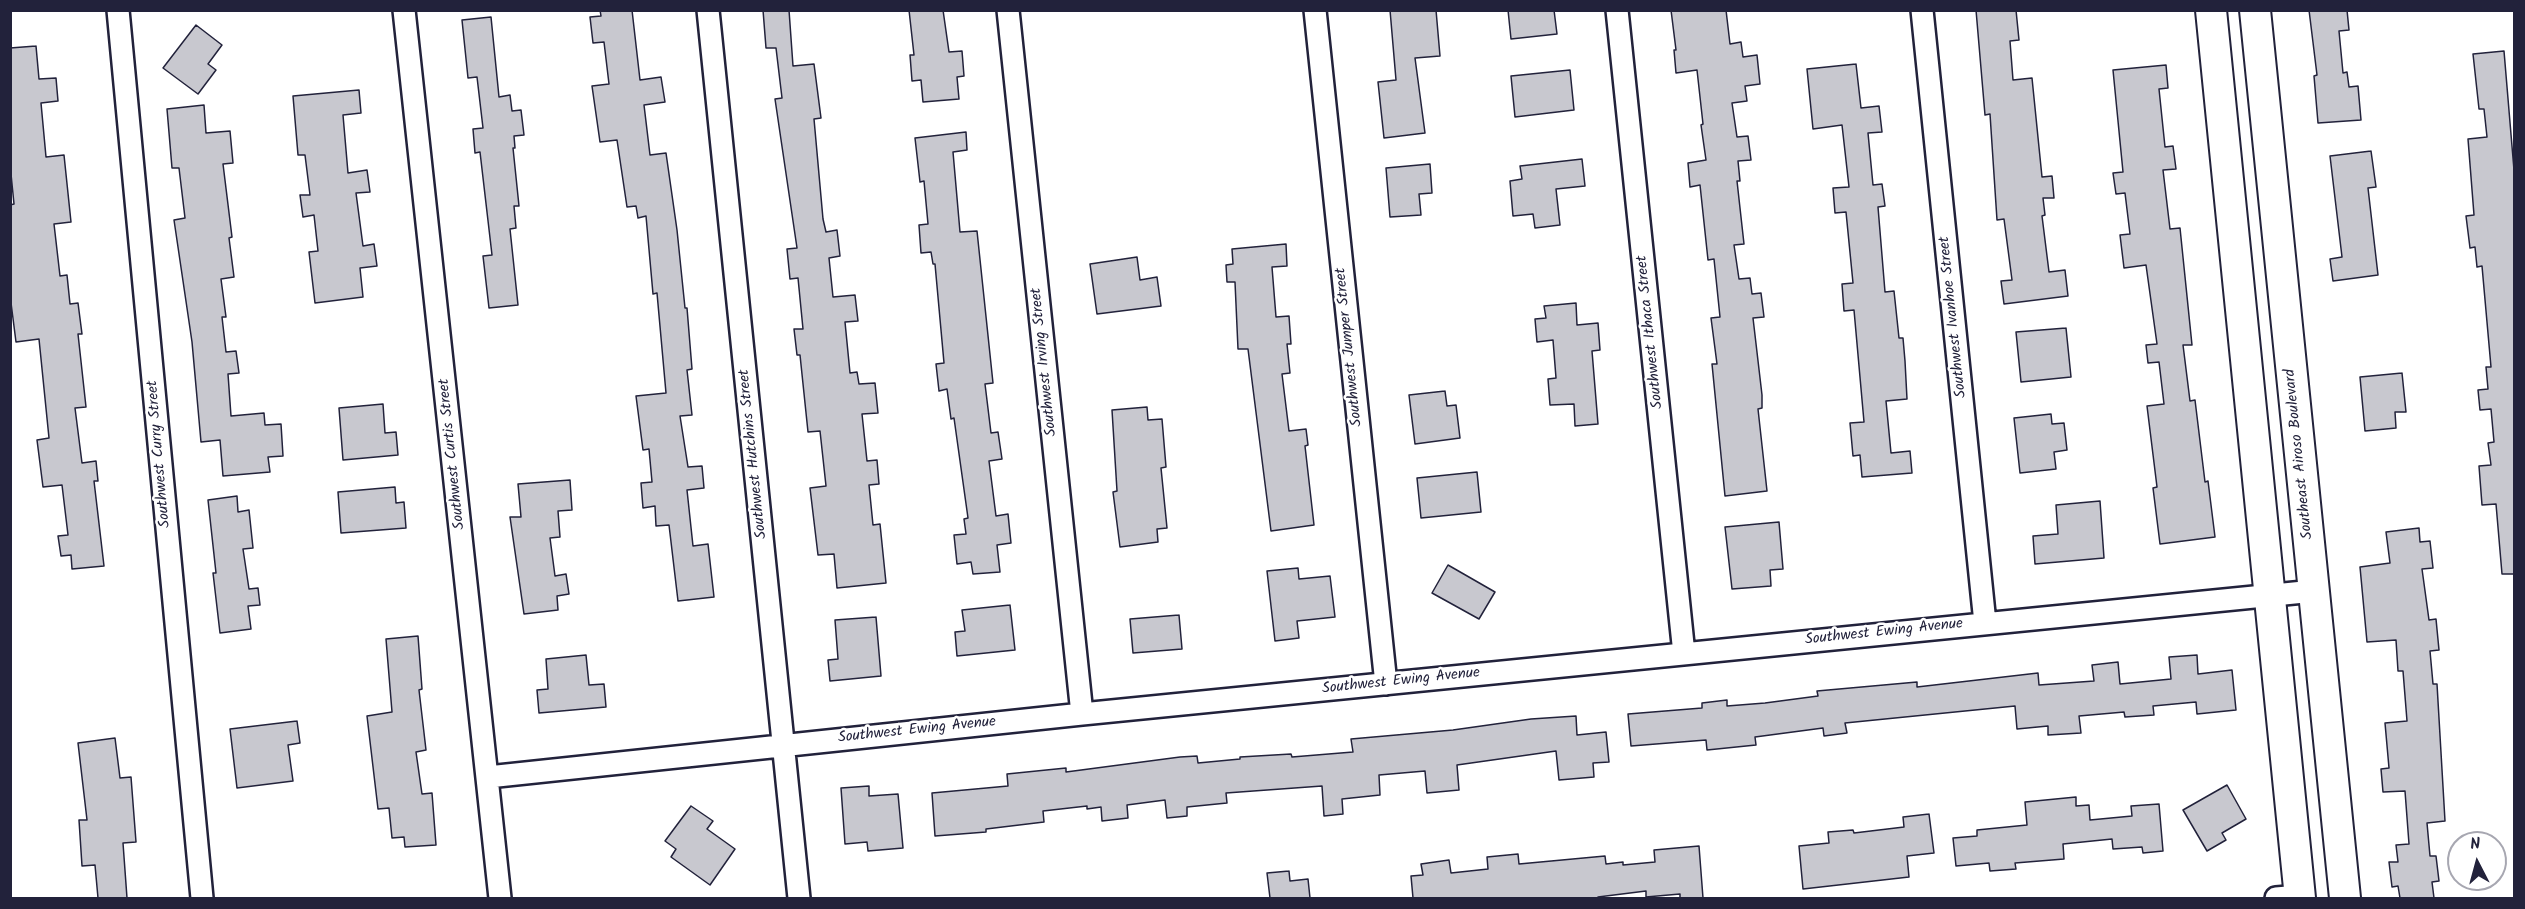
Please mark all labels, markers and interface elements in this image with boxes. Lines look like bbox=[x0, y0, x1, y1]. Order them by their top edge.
street label: Southwest Ivanhoe Street bbox=[1937, 235, 1971, 399]
street label: Southwest Ithaca Street bbox=[1634, 254, 1668, 410]
street label: Southwest Jumper Street bbox=[1333, 267, 1367, 427]
street label: Southwest Irving Street bbox=[1028, 287, 1062, 437]
street label: Southwest Hutchins Street bbox=[736, 368, 772, 540]
street label: Southeast Airoso Boulevard bbox=[2282, 368, 2318, 540]
street label: Southwest Curtis Street bbox=[436, 378, 470, 530]
street label: Southwest Curry Street bbox=[145, 379, 175, 529]
street label: Southwest Ewing Avenue bbox=[1804, 616, 1964, 650]
street label: Southwest Ewing Avenue bbox=[1321, 665, 1481, 699]
street label: Southwest Ewing Avenue bbox=[837, 714, 997, 748]
north arrow bbox=[2447, 831, 2507, 891]
text: N bbox=[2469, 832, 2482, 858]

